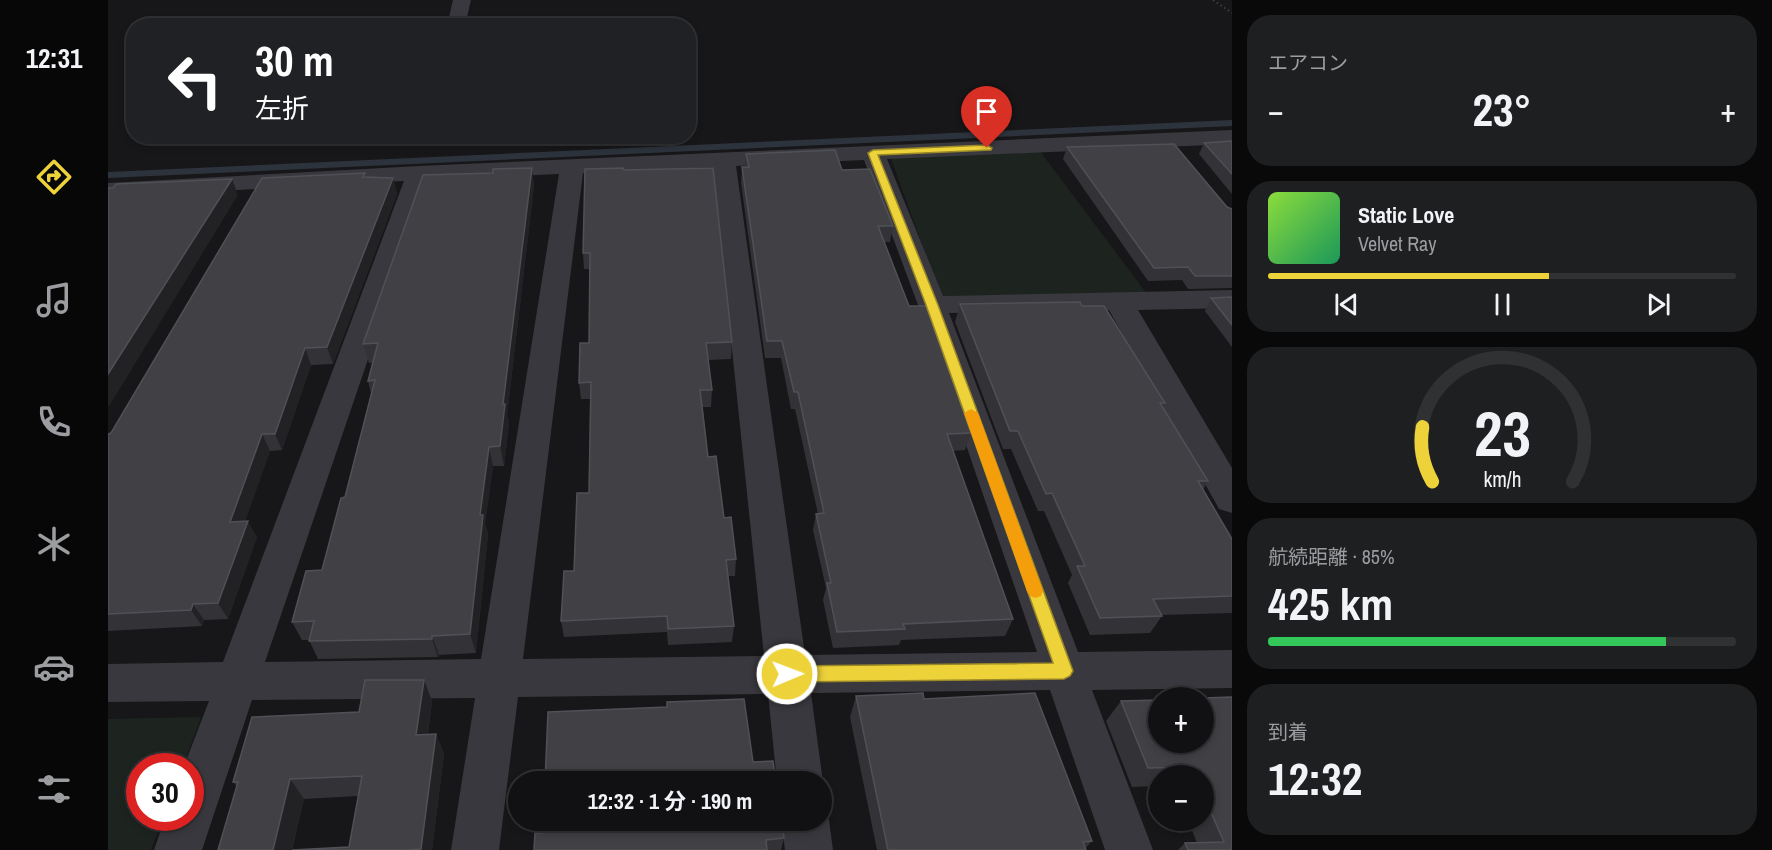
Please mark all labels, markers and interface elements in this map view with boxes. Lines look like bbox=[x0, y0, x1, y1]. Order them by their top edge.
text: 30 m bbox=[255, 33, 334, 89]
text: 12:31 bbox=[26, 40, 82, 76]
icon: left bbox=[156, 42, 234, 120]
text: エアコン bbox=[1268, 49, 1348, 76]
text: 23° bbox=[1472, 79, 1532, 140]
pin bbox=[961, 86, 1012, 148]
text: − bbox=[1268, 88, 1284, 132]
text: + bbox=[1720, 88, 1736, 132]
text: 左折 bbox=[255, 90, 309, 126]
icon: arrive bbox=[970, 95, 1003, 128]
icon: directions bbox=[33, 156, 75, 198]
text: Static Love bbox=[1358, 200, 1454, 230]
text: Velvet Ray bbox=[1358, 230, 1436, 257]
icon: music bbox=[33, 279, 75, 321]
icon: previous bbox=[1330, 288, 1363, 321]
icon: pause bbox=[1486, 288, 1519, 321]
icon: next bbox=[1642, 288, 1675, 321]
text: 23 bbox=[1474, 391, 1530, 475]
icon: phone bbox=[33, 401, 75, 443]
text: km/h bbox=[1483, 465, 1521, 494]
icon: climate bbox=[33, 523, 75, 565]
text: 航続距離 · 85% bbox=[1268, 543, 1395, 570]
text: 425 km bbox=[1268, 573, 1393, 634]
position arrow bbox=[755, 642, 819, 706]
icon: car bbox=[33, 646, 75, 688]
map controls bbox=[1148, 687, 1214, 831]
button: + bbox=[1148, 687, 1214, 753]
text: 到着 bbox=[1268, 718, 1308, 745]
text: 12:32 bbox=[1268, 748, 1362, 809]
speed limit sign: 30 bbox=[126, 753, 204, 831]
button: − bbox=[1148, 765, 1214, 831]
icon: filters bbox=[33, 768, 75, 810]
text: 12:32 · 1 分 · 190 m bbox=[588, 786, 752, 816]

